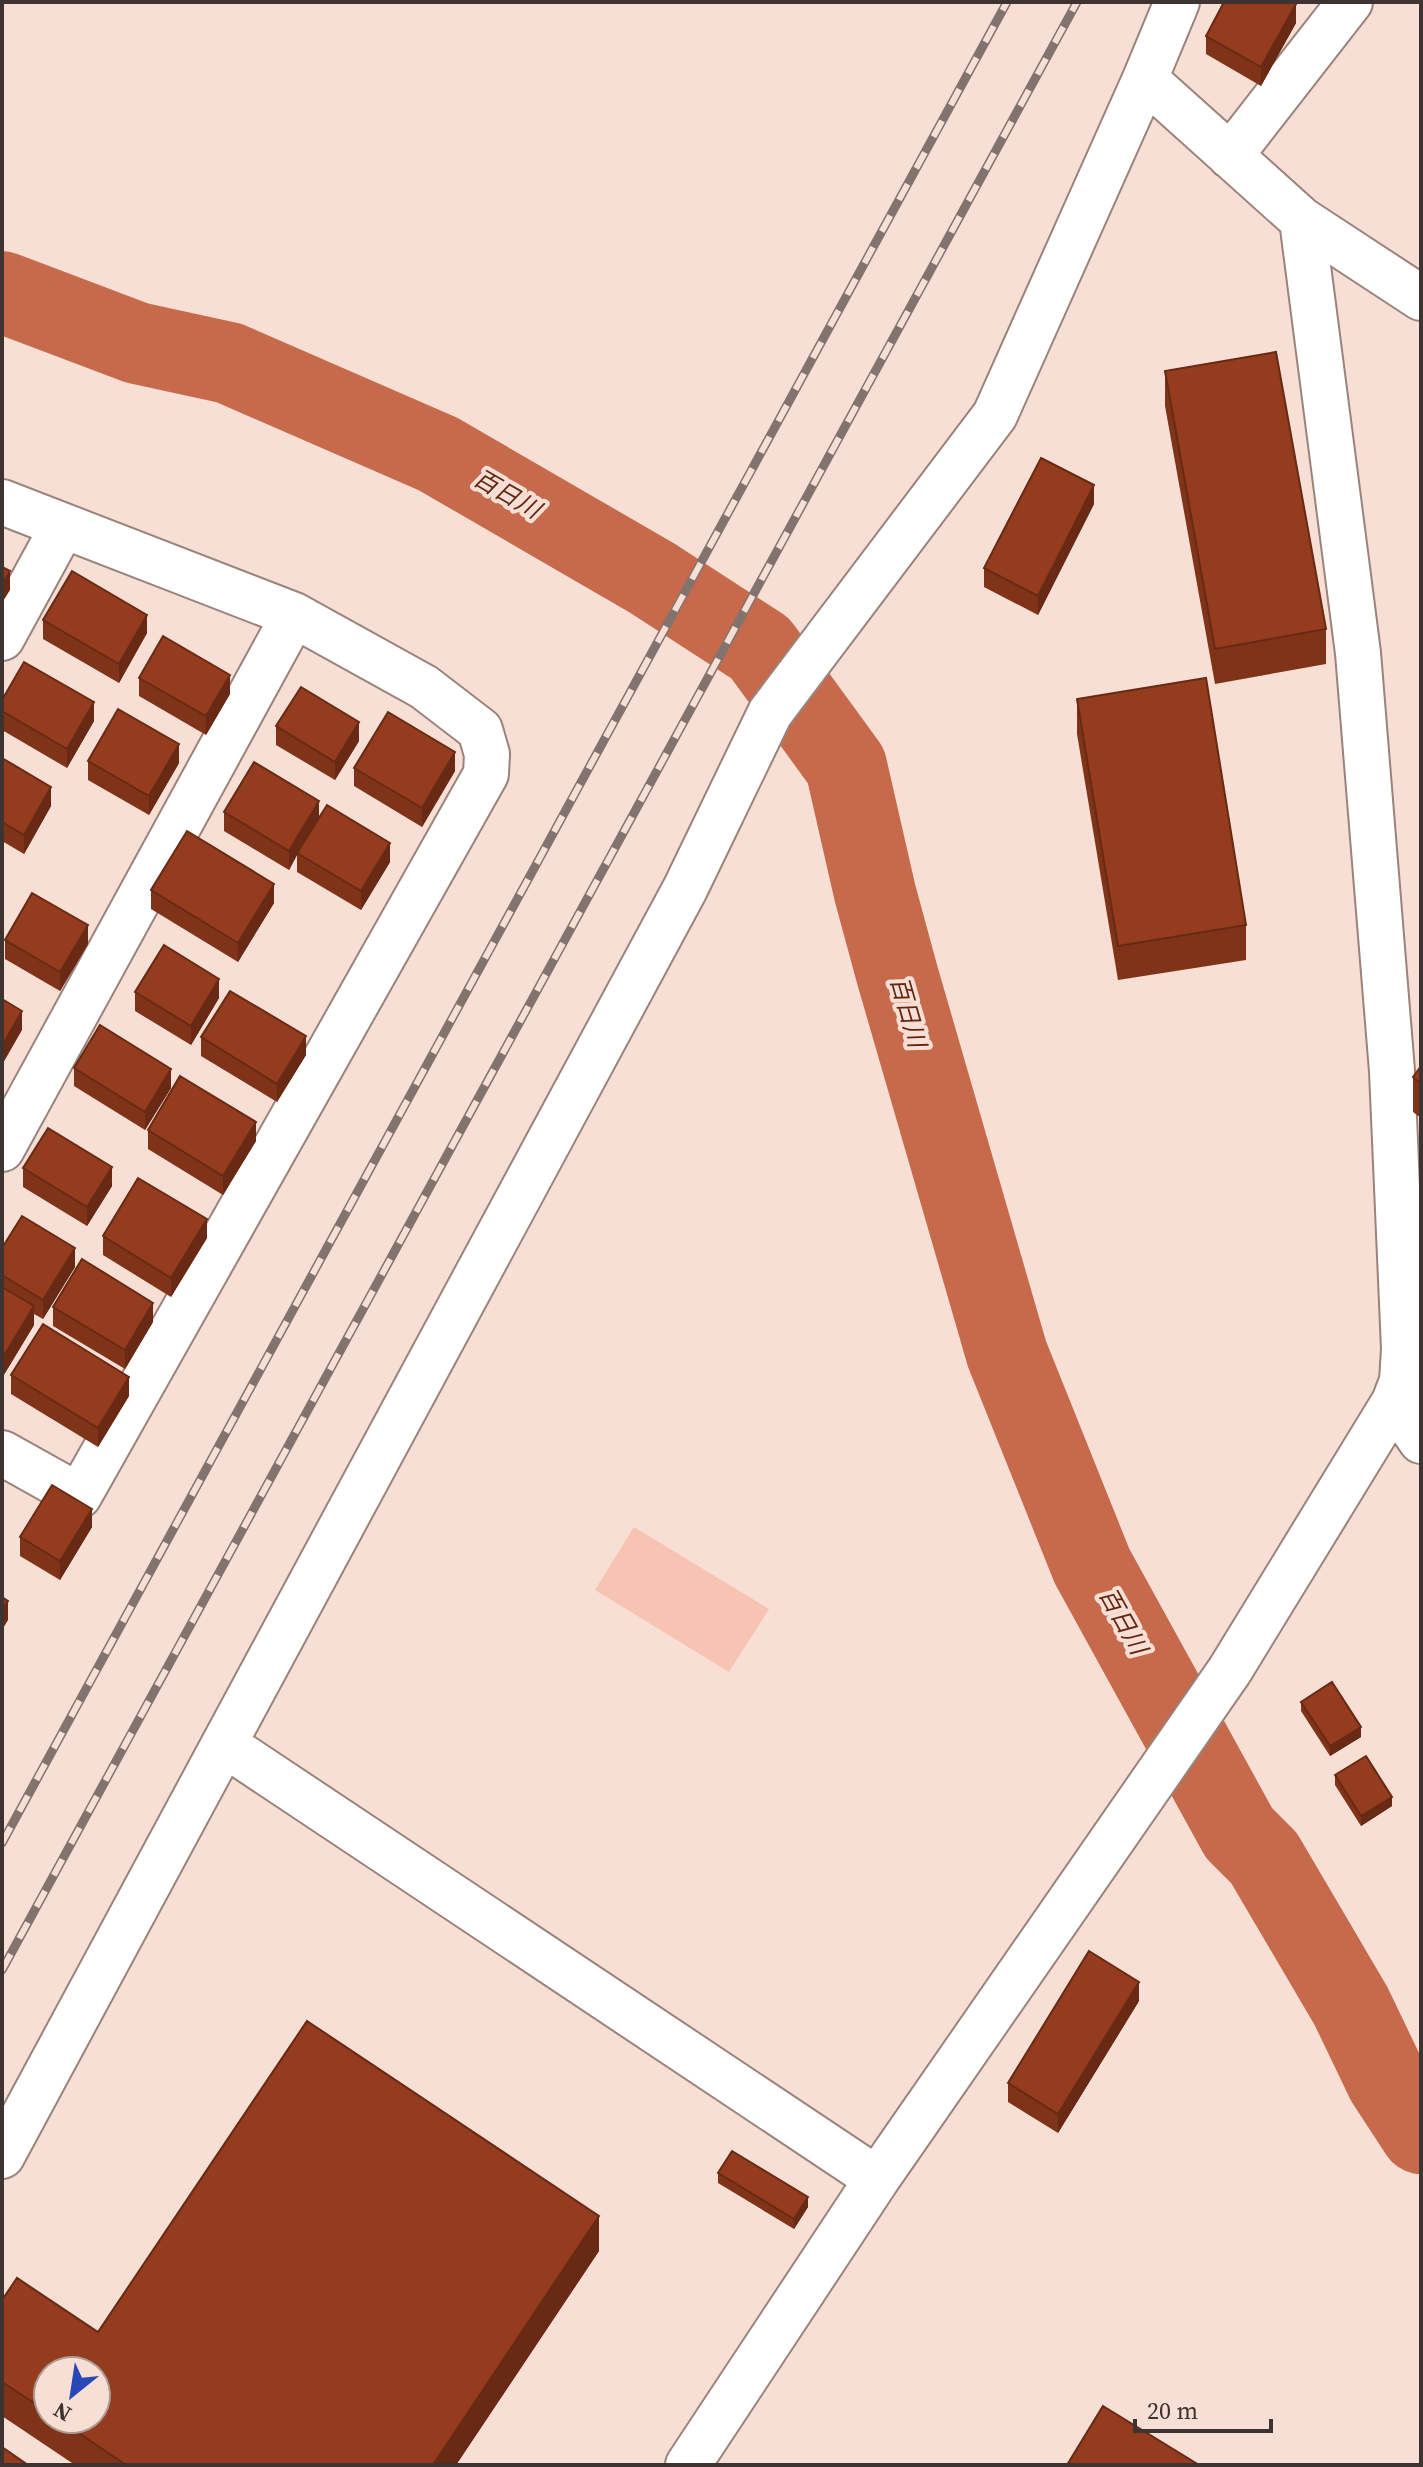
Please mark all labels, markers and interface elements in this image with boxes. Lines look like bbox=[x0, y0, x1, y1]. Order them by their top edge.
water label: 百日川 bbox=[468, 461, 549, 527]
water label: 百日川 bbox=[883, 973, 935, 1054]
water label: 百日川 bbox=[1092, 1581, 1157, 1663]
north arrow bbox=[32, 2355, 112, 2435]
scale bar bbox=[1135, 2383, 1271, 2433]
text: 20 m bbox=[1147, 2394, 1198, 2427]
text: N bbox=[48, 2395, 76, 2429]

